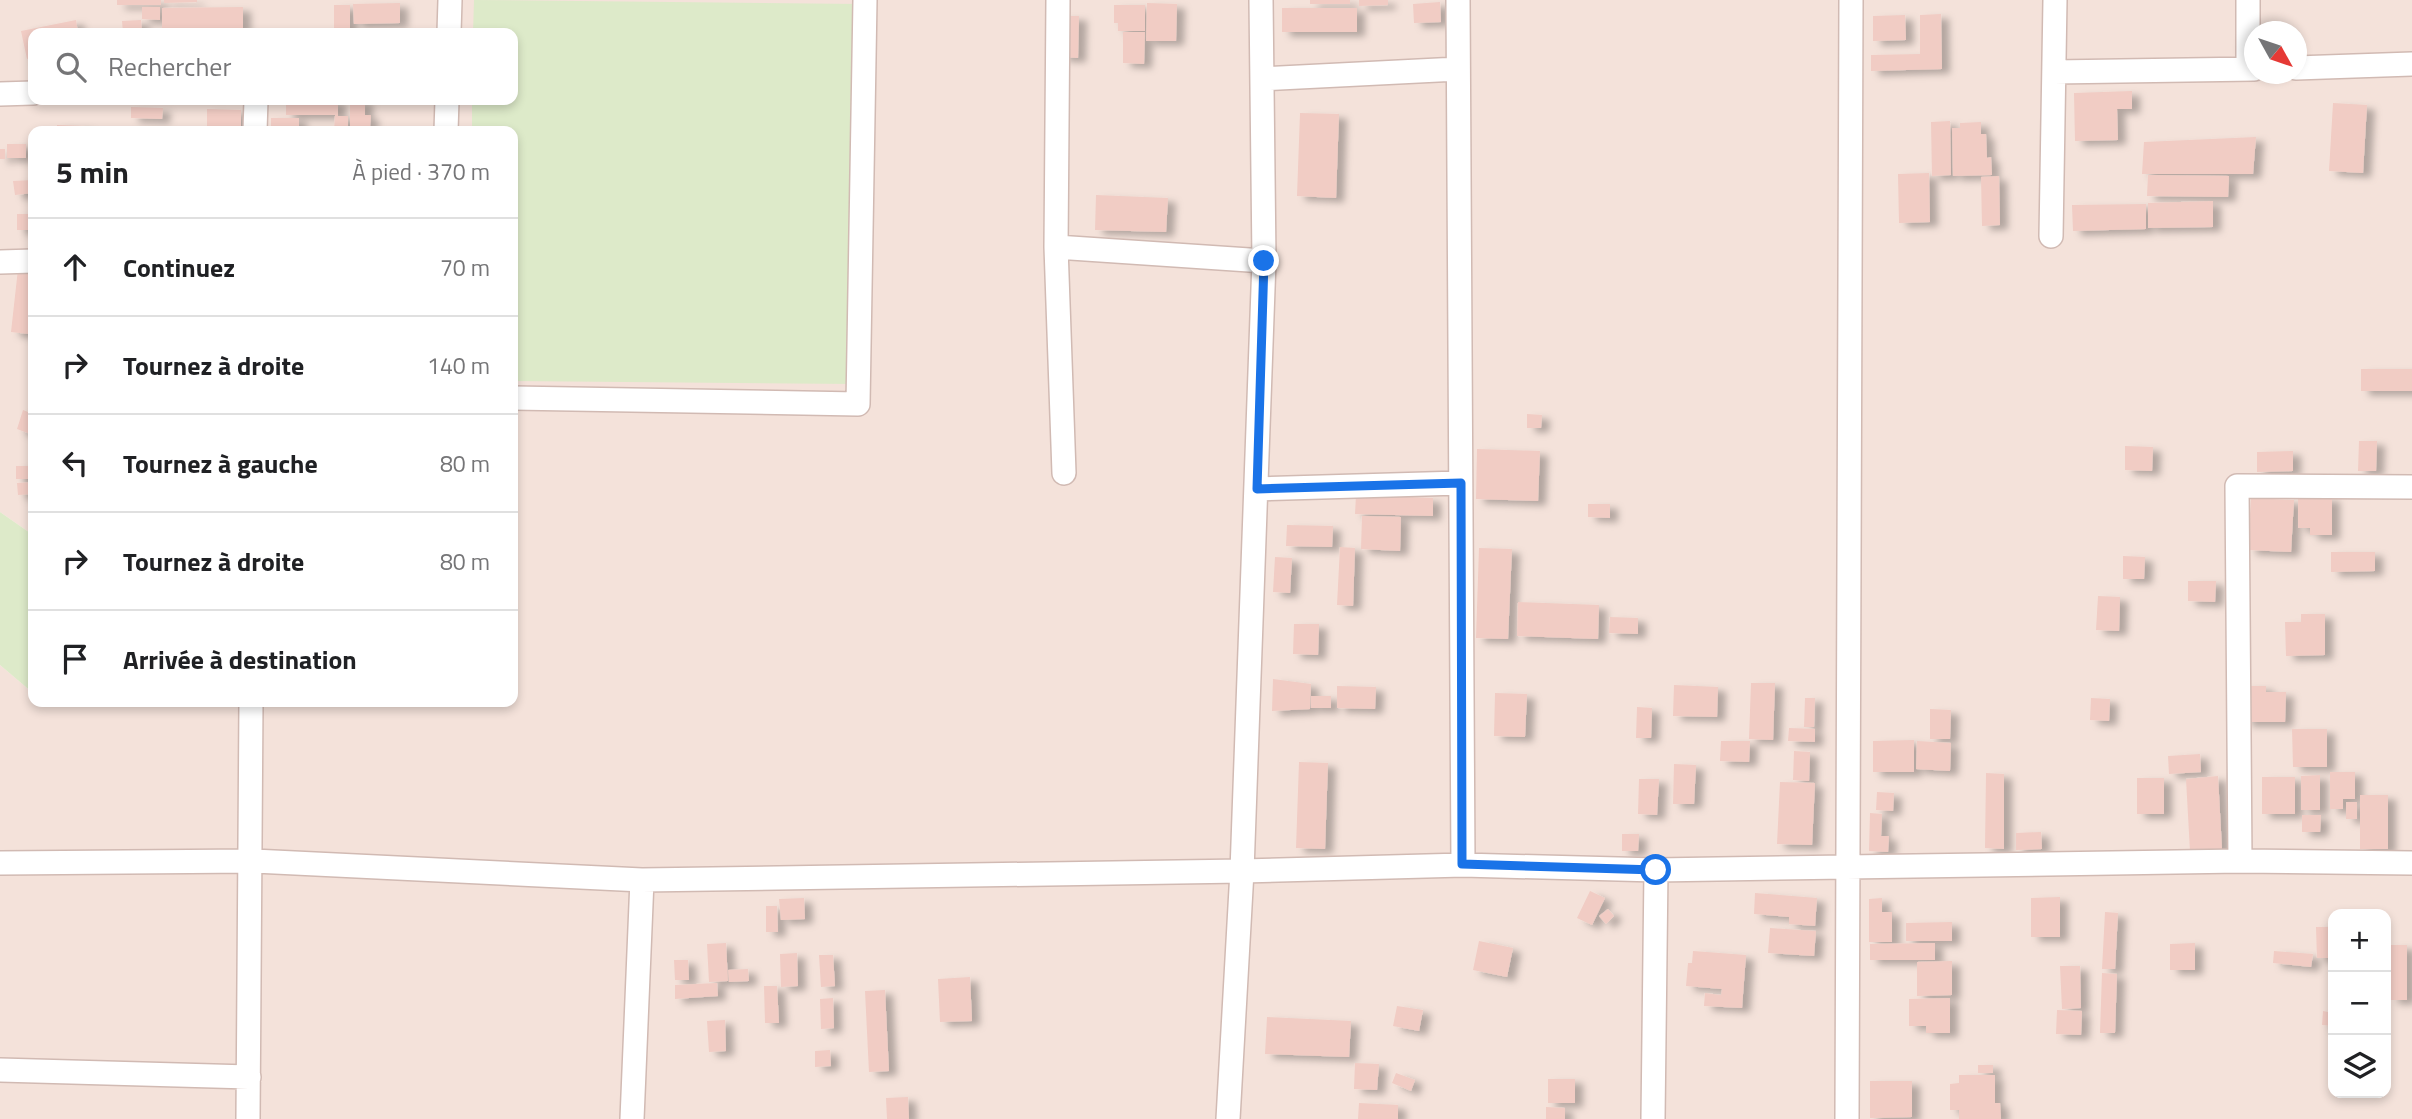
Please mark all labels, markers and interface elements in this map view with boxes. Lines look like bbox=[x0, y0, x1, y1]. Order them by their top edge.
north arrow bbox=[2244, 21, 2307, 84]
search box bbox=[28, 28, 518, 105]
text: Rechercher bbox=[108, 47, 232, 86]
icon: search bbox=[52, 48, 90, 86]
text: 5 min bbox=[56, 149, 129, 195]
text: À pied · 370 m bbox=[352, 154, 490, 189]
route end bbox=[1248, 245, 1279, 276]
icon: ahead bbox=[56, 248, 94, 286]
text: Continuez bbox=[123, 248, 235, 287]
text: 70 m bbox=[440, 250, 490, 285]
icon: right bbox=[56, 346, 94, 384]
text: Tournez à droite bbox=[123, 346, 304, 385]
text: 140 m bbox=[427, 348, 490, 383]
icon: left bbox=[56, 444, 94, 482]
text: Tournez à gauche bbox=[123, 444, 318, 483]
text: 80 m bbox=[440, 446, 490, 481]
icon: right bbox=[56, 542, 94, 580]
text: Tournez à droite bbox=[123, 542, 304, 581]
text: 80 m bbox=[440, 544, 490, 579]
icon: arrive bbox=[56, 640, 94, 678]
text: Arrivée à destination bbox=[123, 640, 357, 679]
route start bbox=[1640, 854, 1671, 885]
map controls bbox=[2328, 909, 2391, 1098]
button: + bbox=[2328, 909, 2391, 972]
button: − bbox=[2328, 972, 2391, 1035]
button: layers bbox=[2328, 1035, 2391, 1098]

